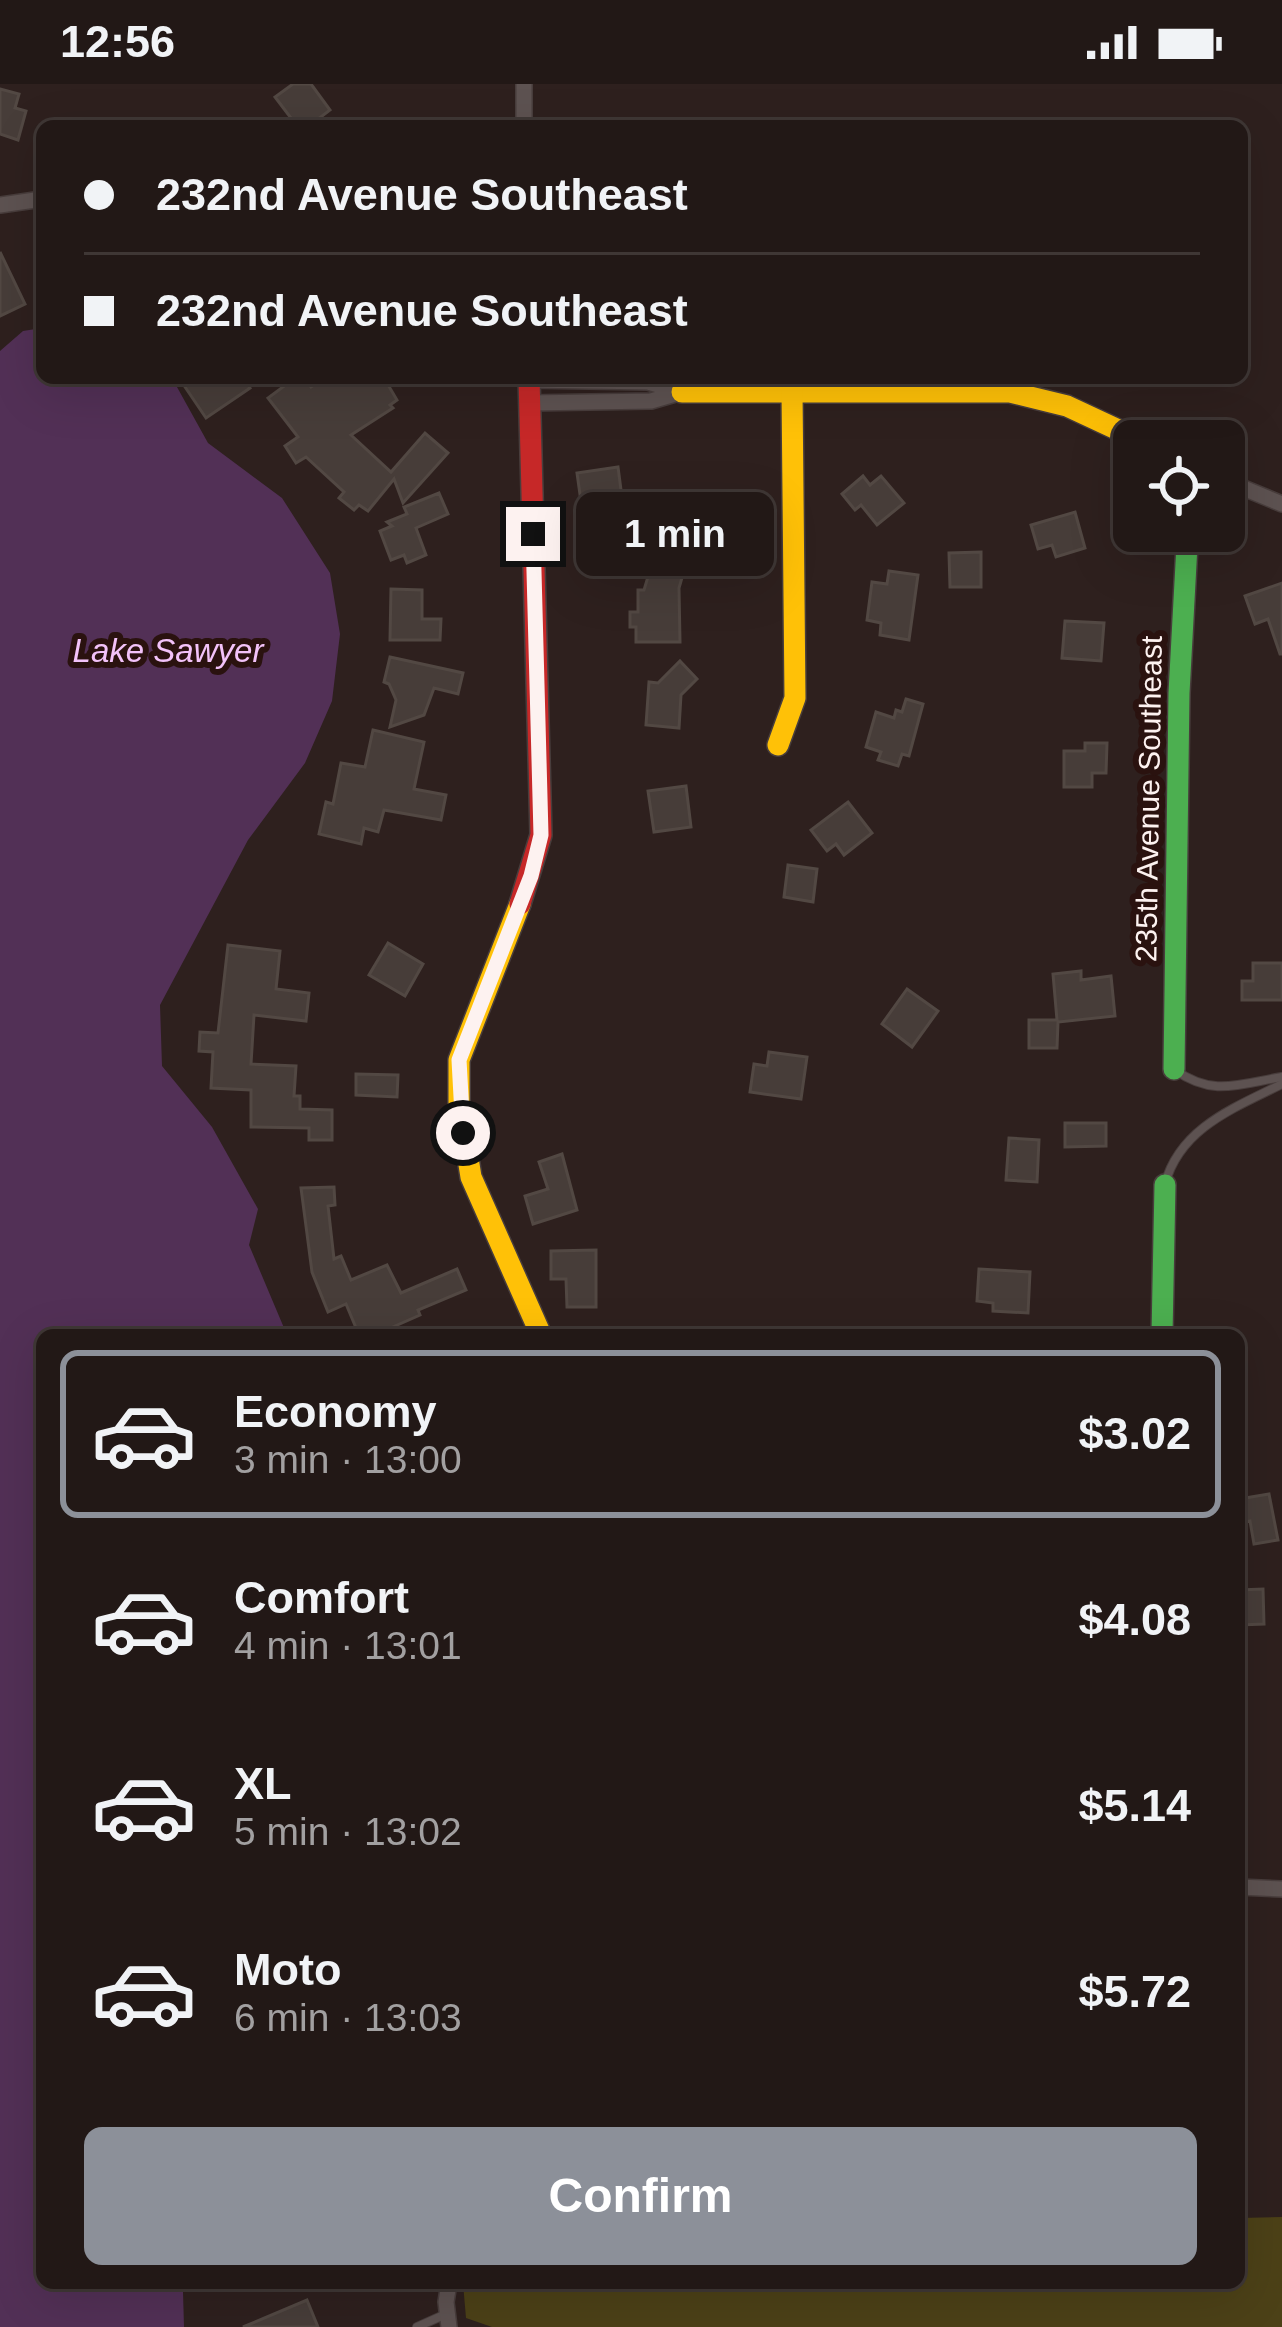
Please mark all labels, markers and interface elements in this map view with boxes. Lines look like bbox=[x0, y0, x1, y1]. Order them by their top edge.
text: 12:56 bbox=[60, 16, 175, 67]
text: 232nd Avenue Southeast bbox=[156, 169, 688, 220]
text: 232nd Avenue Southeast bbox=[156, 285, 688, 336]
map controls bbox=[1113, 420, 1245, 552]
button: locate bbox=[1113, 420, 1245, 552]
callout: 1 min bbox=[575, 492, 773, 576]
route end bbox=[506, 507, 560, 561]
text: 1 min bbox=[624, 512, 726, 555]
water label: Lake Sawyer bbox=[73, 632, 265, 669]
street label: 235th Avenue Southeast bbox=[1129, 635, 1168, 962]
route start bbox=[436, 1106, 490, 1160]
icon: car bbox=[90, 1380, 198, 1488]
text: Economy bbox=[234, 1386, 437, 1437]
text: $3.02 bbox=[1078, 1408, 1191, 1459]
text: 3 min · 13:00 bbox=[234, 1438, 462, 1481]
icon: car bbox=[90, 1566, 198, 1674]
text: Comfort bbox=[234, 1572, 409, 1623]
text: $4.08 bbox=[1078, 1594, 1191, 1645]
text: 4 min · 13:01 bbox=[234, 1624, 462, 1667]
icon: car bbox=[90, 1752, 198, 1860]
text: XL bbox=[234, 1758, 292, 1809]
text: $5.14 bbox=[1078, 1780, 1191, 1831]
text: 5 min · 13:02 bbox=[234, 1810, 462, 1853]
icon: car bbox=[90, 1938, 198, 2046]
text: Moto bbox=[234, 1944, 341, 1995]
text: $5.72 bbox=[1078, 1966, 1191, 2017]
text: 6 min · 13:03 bbox=[234, 1996, 462, 2039]
button: Confirm bbox=[84, 2127, 1197, 2265]

